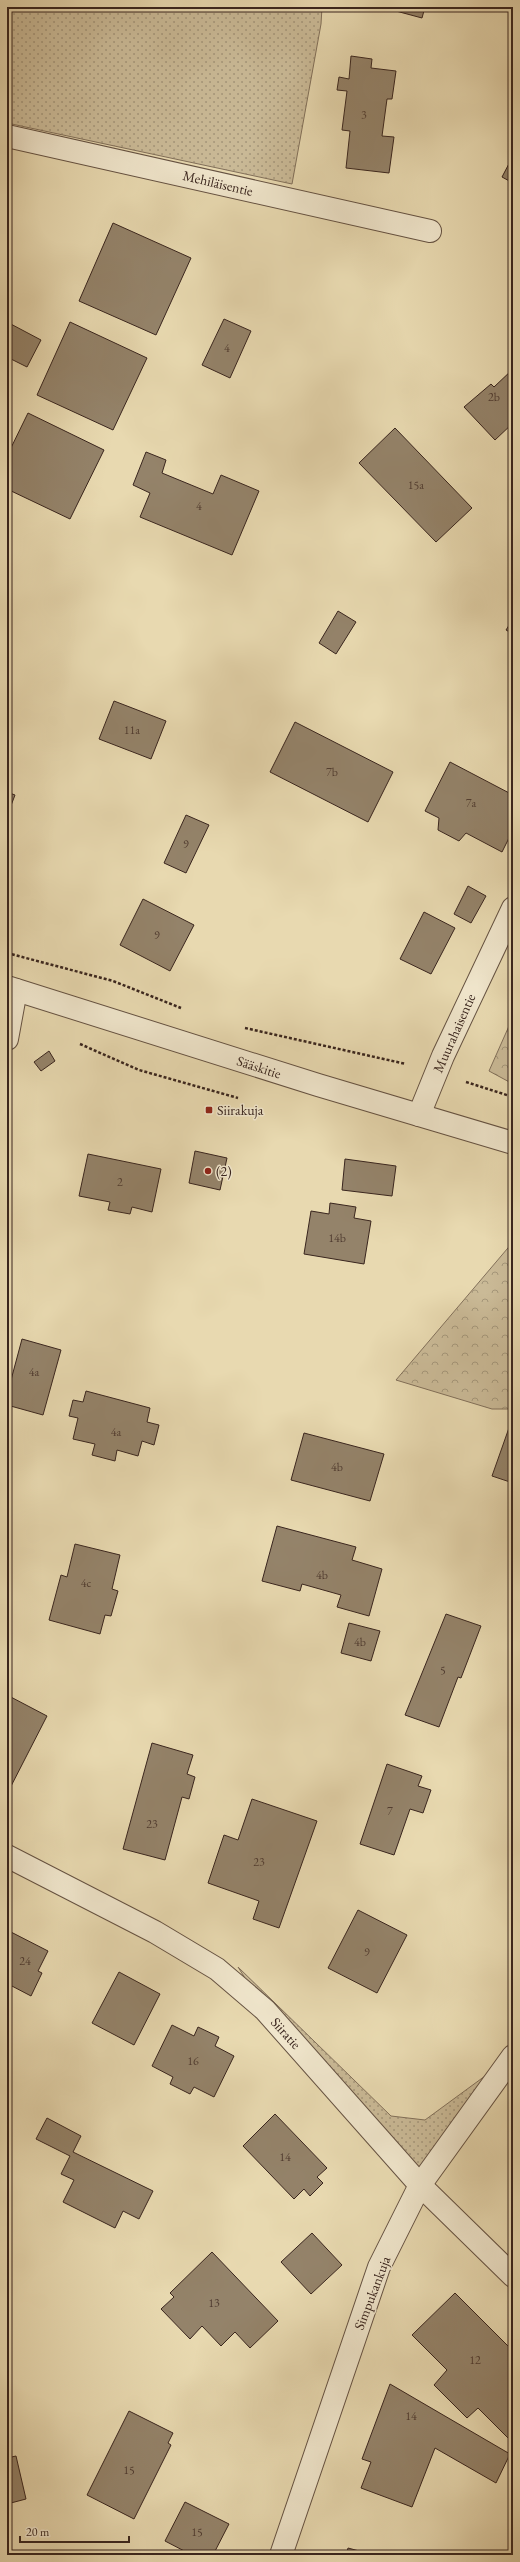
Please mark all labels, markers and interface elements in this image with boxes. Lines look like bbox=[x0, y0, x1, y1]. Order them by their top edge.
house number: 3 bbox=[361, 107, 367, 123]
street label: Mehiläisentie bbox=[181, 166, 255, 200]
house number: 4 bbox=[224, 340, 230, 356]
house number: 2b bbox=[488, 389, 500, 405]
house number: 15a bbox=[408, 477, 424, 493]
house number: 4 bbox=[196, 498, 202, 514]
house number: 11a bbox=[124, 722, 140, 738]
house number: 7b bbox=[326, 764, 338, 780]
house number: 7a bbox=[466, 795, 476, 811]
house number: 9 bbox=[183, 836, 189, 852]
house number: 9 bbox=[154, 927, 160, 943]
street label: Muurahaisentie bbox=[429, 990, 480, 1075]
street label: Sääskitie bbox=[235, 1051, 284, 1083]
place label: Siirakuja bbox=[217, 1101, 264, 1119]
marker: Siirakuja bbox=[204, 1105, 214, 1115]
place label: (2) bbox=[216, 1162, 232, 1180]
marker: (2) bbox=[203, 1166, 213, 1176]
house number: 2 bbox=[117, 1174, 123, 1190]
house number: 14b bbox=[328, 1230, 346, 1246]
house number: 4a bbox=[29, 1364, 39, 1380]
house number: 4a bbox=[111, 1424, 121, 1440]
house number: 4b bbox=[331, 1459, 343, 1475]
house number: 4b bbox=[316, 1567, 328, 1583]
house number: 4c bbox=[81, 1575, 91, 1591]
house number: 4b bbox=[354, 1634, 366, 1650]
house number: 5 bbox=[440, 1662, 446, 1678]
house number: 7 bbox=[387, 1803, 393, 1819]
house number: 23 bbox=[146, 1816, 158, 1832]
house number: 23 bbox=[253, 1854, 265, 1870]
house number: 9 bbox=[364, 1944, 370, 1960]
house number: 24 bbox=[19, 1953, 31, 1969]
street label: Siiratie bbox=[267, 2013, 305, 2053]
house number: 16 bbox=[187, 2053, 199, 2069]
house number: 14 bbox=[279, 2149, 291, 2165]
street label: Simpukankuja bbox=[350, 2253, 394, 2333]
house number: 13 bbox=[208, 2295, 220, 2311]
house number: 12 bbox=[469, 2352, 481, 2368]
house number: 14 bbox=[405, 2408, 417, 2424]
house number: 15 bbox=[123, 2462, 135, 2478]
scale bar bbox=[20, 2518, 129, 2544]
text: 20 m bbox=[26, 2524, 50, 2540]
house number: 15 bbox=[191, 2524, 203, 2540]

